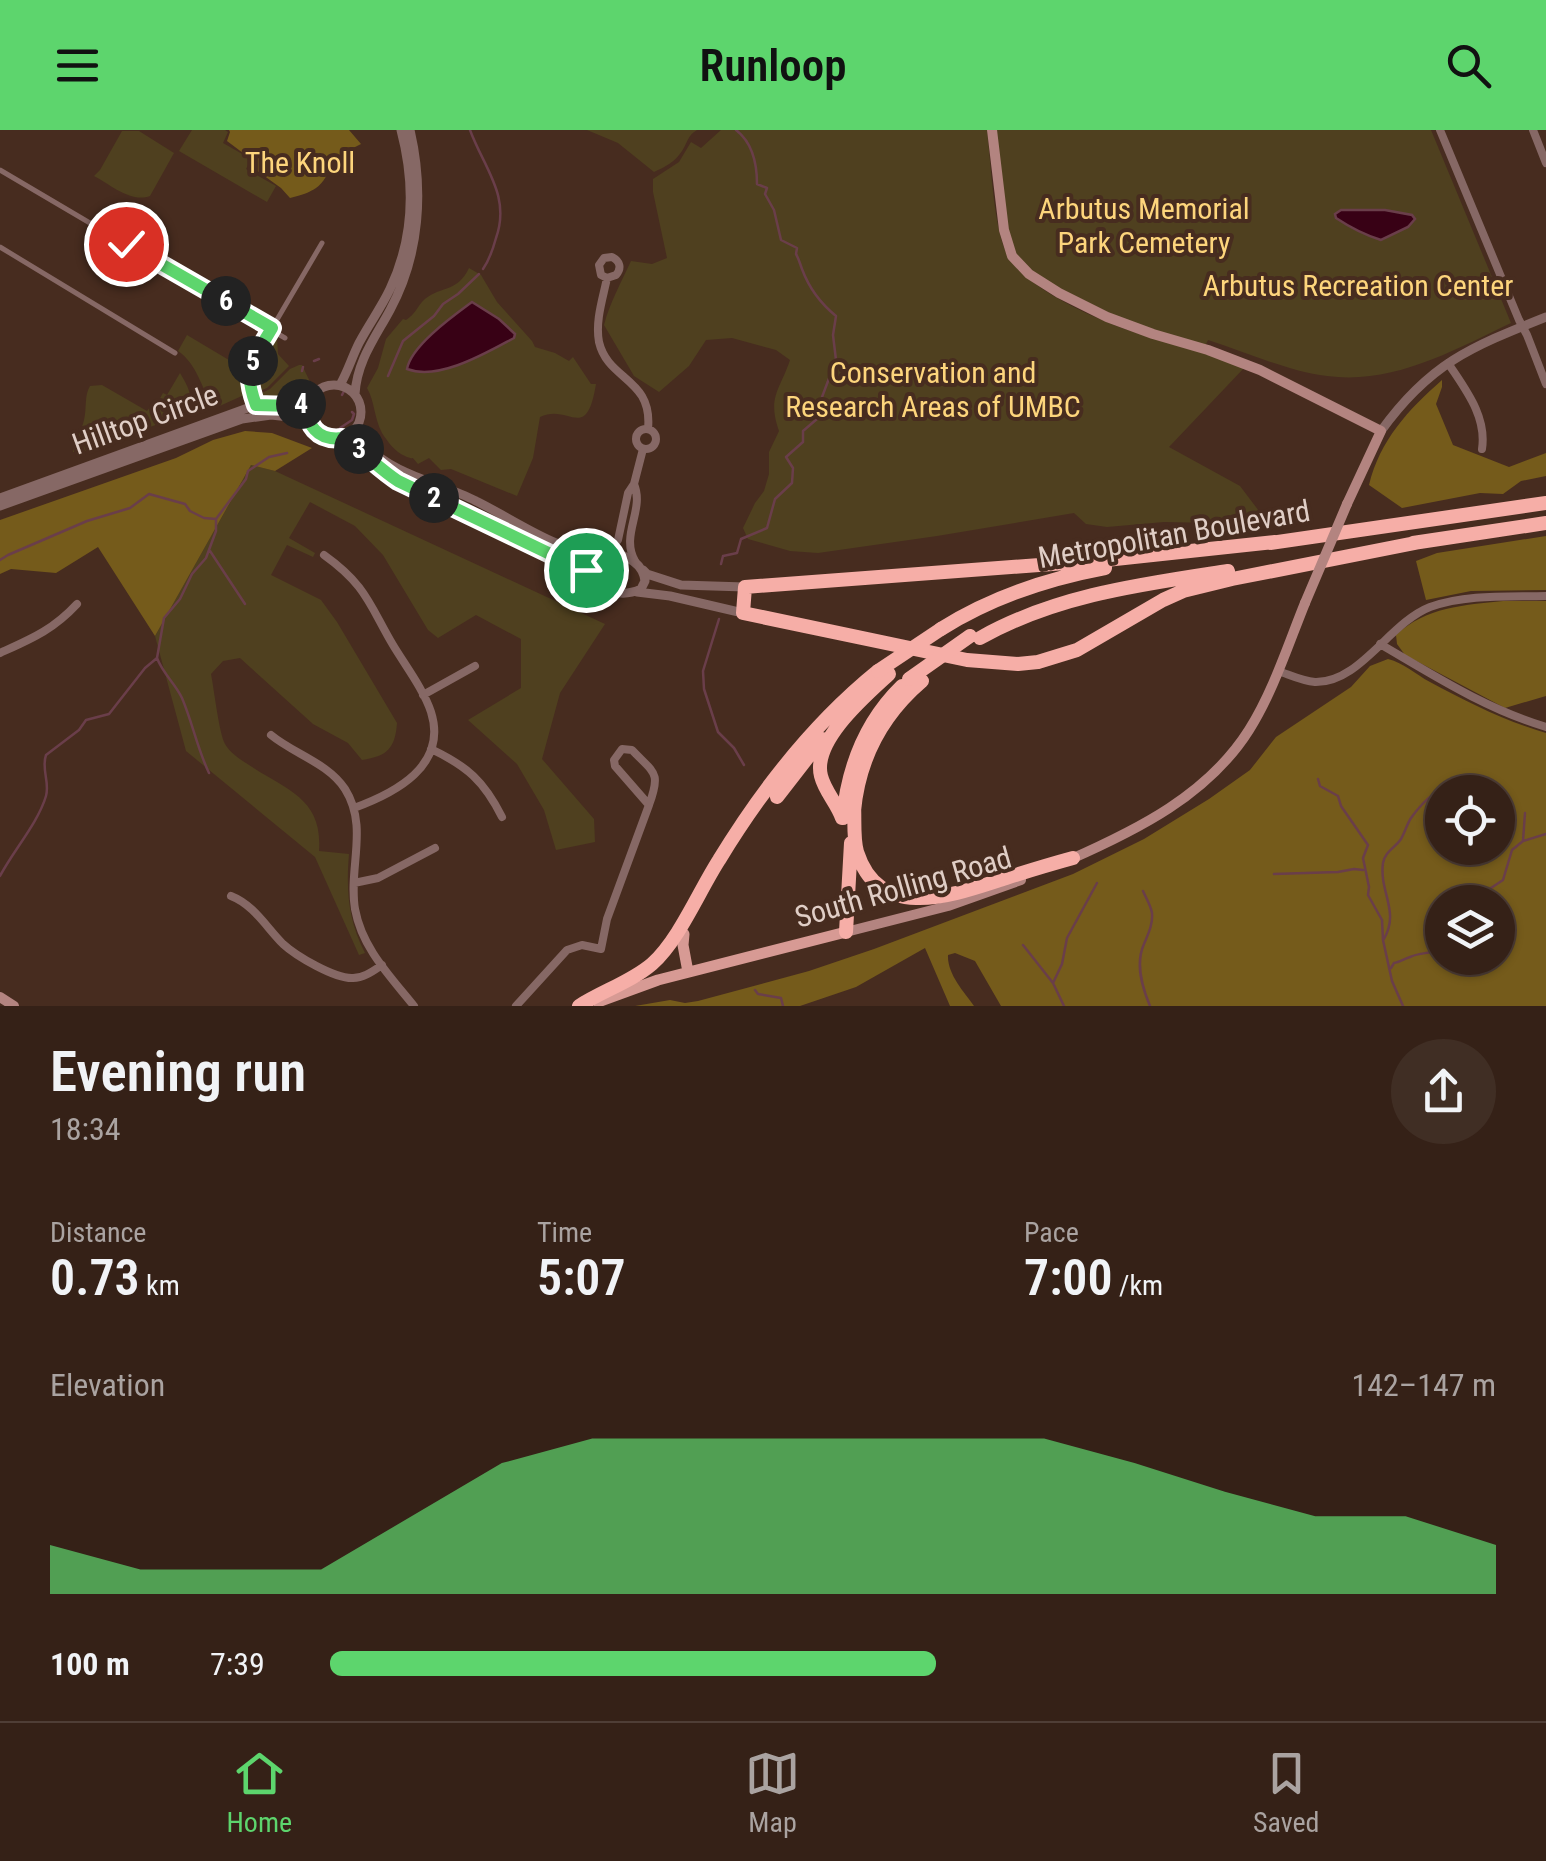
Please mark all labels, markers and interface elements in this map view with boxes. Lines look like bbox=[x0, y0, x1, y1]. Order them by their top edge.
icon: menu bbox=[50, 38, 105, 93]
icon: search bbox=[1441, 38, 1496, 93]
text: Runloop bbox=[700, 39, 847, 92]
park label: The Knoll bbox=[245, 145, 355, 180]
park label: Arbutus Memorial Park Cemetery bbox=[1038, 191, 1250, 260]
pin bbox=[84, 202, 169, 287]
icon: check bbox=[99, 217, 154, 272]
park label: Arbutus Recreation Center bbox=[1203, 268, 1513, 303]
pin: 6 bbox=[201, 276, 251, 326]
text: 6 bbox=[219, 284, 233, 317]
pin: 5 bbox=[228, 336, 278, 386]
text: 5 bbox=[246, 344, 260, 377]
park label: Conservation and Research Areas of UMBC bbox=[785, 355, 1081, 424]
street label: Hilltop Circle bbox=[68, 377, 222, 461]
pin: 4 bbox=[276, 379, 326, 429]
text: 4 bbox=[294, 387, 308, 420]
pin: 3 bbox=[334, 424, 384, 474]
text: 3 bbox=[352, 432, 366, 465]
pin: 2 bbox=[409, 473, 459, 523]
text: 2 bbox=[427, 481, 441, 514]
street label: Metropolitan Boulevard bbox=[1035, 493, 1313, 575]
pin bbox=[544, 528, 629, 613]
icon: arrive bbox=[559, 543, 614, 598]
map controls bbox=[1425, 775, 1515, 975]
button: locate bbox=[1425, 775, 1515, 865]
street label: South Rolling Road bbox=[791, 839, 1015, 935]
button: layers bbox=[1425, 885, 1515, 975]
button: share bbox=[1391, 1039, 1496, 1144]
text: Evening run bbox=[50, 1040, 306, 1104]
text: 18:34 bbox=[50, 1110, 121, 1148]
text: Distance bbox=[50, 1216, 147, 1249]
text: Time bbox=[537, 1216, 592, 1249]
text: Pace bbox=[1024, 1216, 1079, 1249]
text: 0.73 bbox=[50, 1249, 140, 1307]
text: 5:07 bbox=[537, 1249, 626, 1307]
text: 7:00 bbox=[1024, 1249, 1113, 1307]
text: km bbox=[140, 1269, 180, 1302]
text: /km bbox=[1113, 1269, 1163, 1302]
text: Elevation bbox=[50, 1366, 165, 1404]
text: 142–147 m bbox=[1351, 1366, 1496, 1404]
text: 100 m bbox=[50, 1645, 130, 1683]
text: 7:39 bbox=[210, 1645, 265, 1683]
tab: Home bbox=[226, 1746, 292, 1839]
tab: Map bbox=[745, 1746, 800, 1839]
tab: Saved bbox=[1253, 1746, 1320, 1839]

